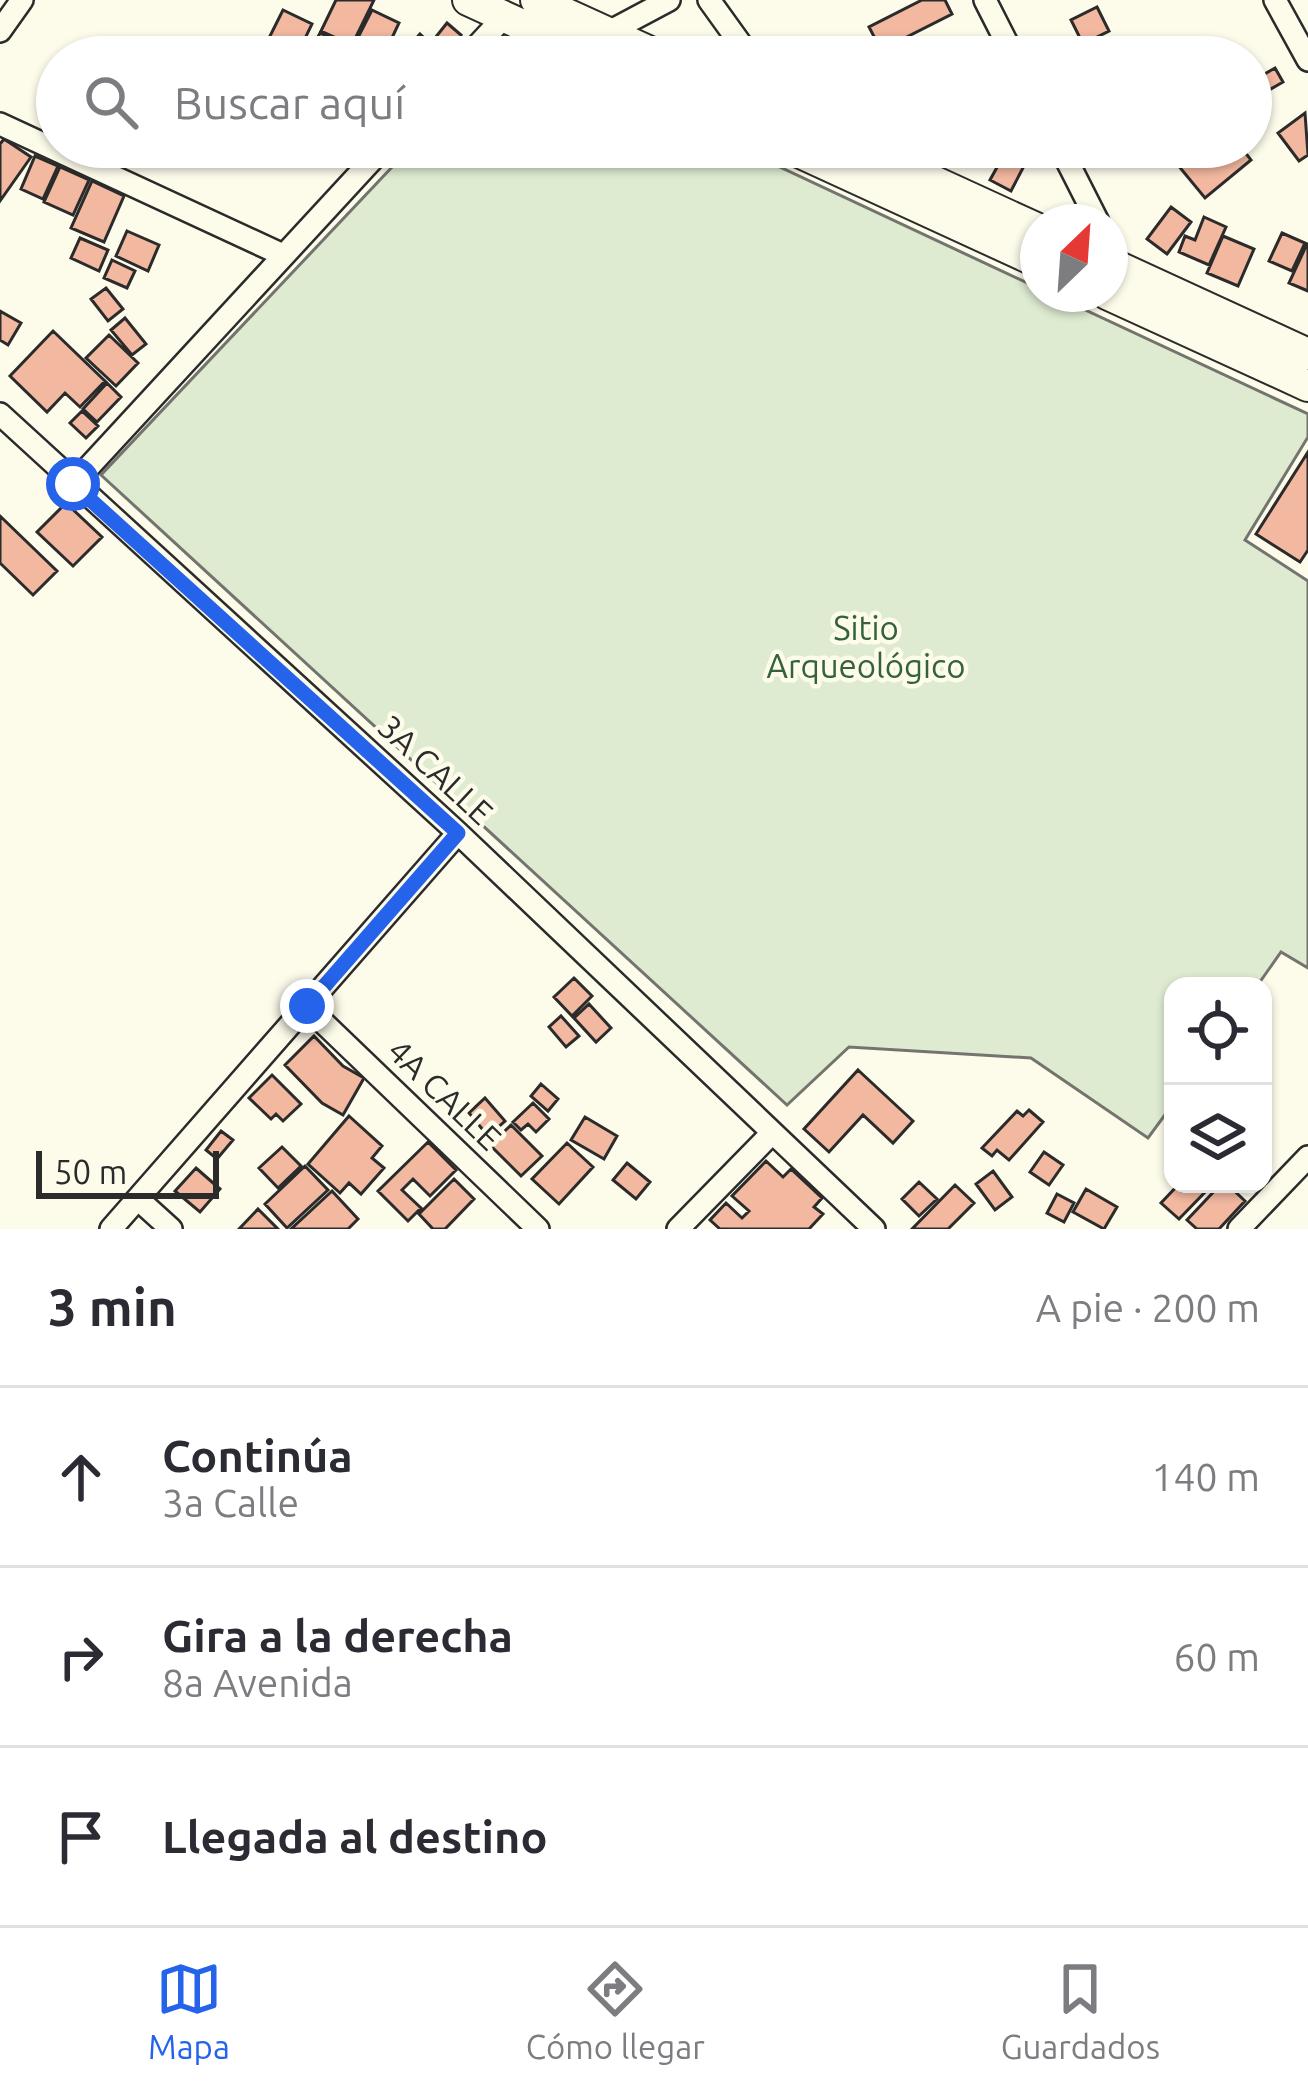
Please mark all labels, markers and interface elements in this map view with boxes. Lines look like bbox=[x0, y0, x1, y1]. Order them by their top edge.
search box bbox=[36, 36, 1272, 168]
icon: search bbox=[78, 69, 144, 135]
text: Buscar aquí bbox=[174, 77, 405, 128]
north arrow bbox=[1020, 204, 1128, 312]
route start bbox=[46, 457, 100, 511]
park label: Sitio Arqueológico bbox=[766, 609, 966, 684]
street label: 3A CALLE bbox=[371, 707, 501, 831]
map controls bbox=[1164, 977, 1272, 1193]
button: locate bbox=[1164, 977, 1272, 1085]
route end bbox=[280, 979, 334, 1033]
street label: 4A CALLE bbox=[381, 1031, 509, 1157]
button: layers bbox=[1164, 1085, 1272, 1193]
scale bar bbox=[36, 1145, 219, 1198]
text: 50 m bbox=[54, 1153, 127, 1190]
text: 3 min bbox=[48, 1278, 177, 1336]
text: A pie · 200 m bbox=[1036, 1286, 1260, 1329]
text: Continúa bbox=[162, 1430, 353, 1481]
icon: ahead bbox=[48, 1444, 114, 1510]
text: 140 m bbox=[1151, 1455, 1260, 1498]
text: 3a Calle bbox=[162, 1481, 299, 1524]
text: Gira a la derecha bbox=[162, 1610, 513, 1661]
icon: right bbox=[48, 1624, 114, 1690]
text: 60 m bbox=[1173, 1635, 1260, 1678]
text: 8a Avenida bbox=[162, 1661, 353, 1704]
icon: arrive bbox=[48, 1804, 114, 1870]
text: Llegada al destino bbox=[162, 1811, 547, 1862]
tab: Mapa bbox=[148, 1956, 230, 2065]
tab: Cómo llegar bbox=[526, 1956, 705, 2065]
tab: Guardados bbox=[1001, 1956, 1160, 2065]

